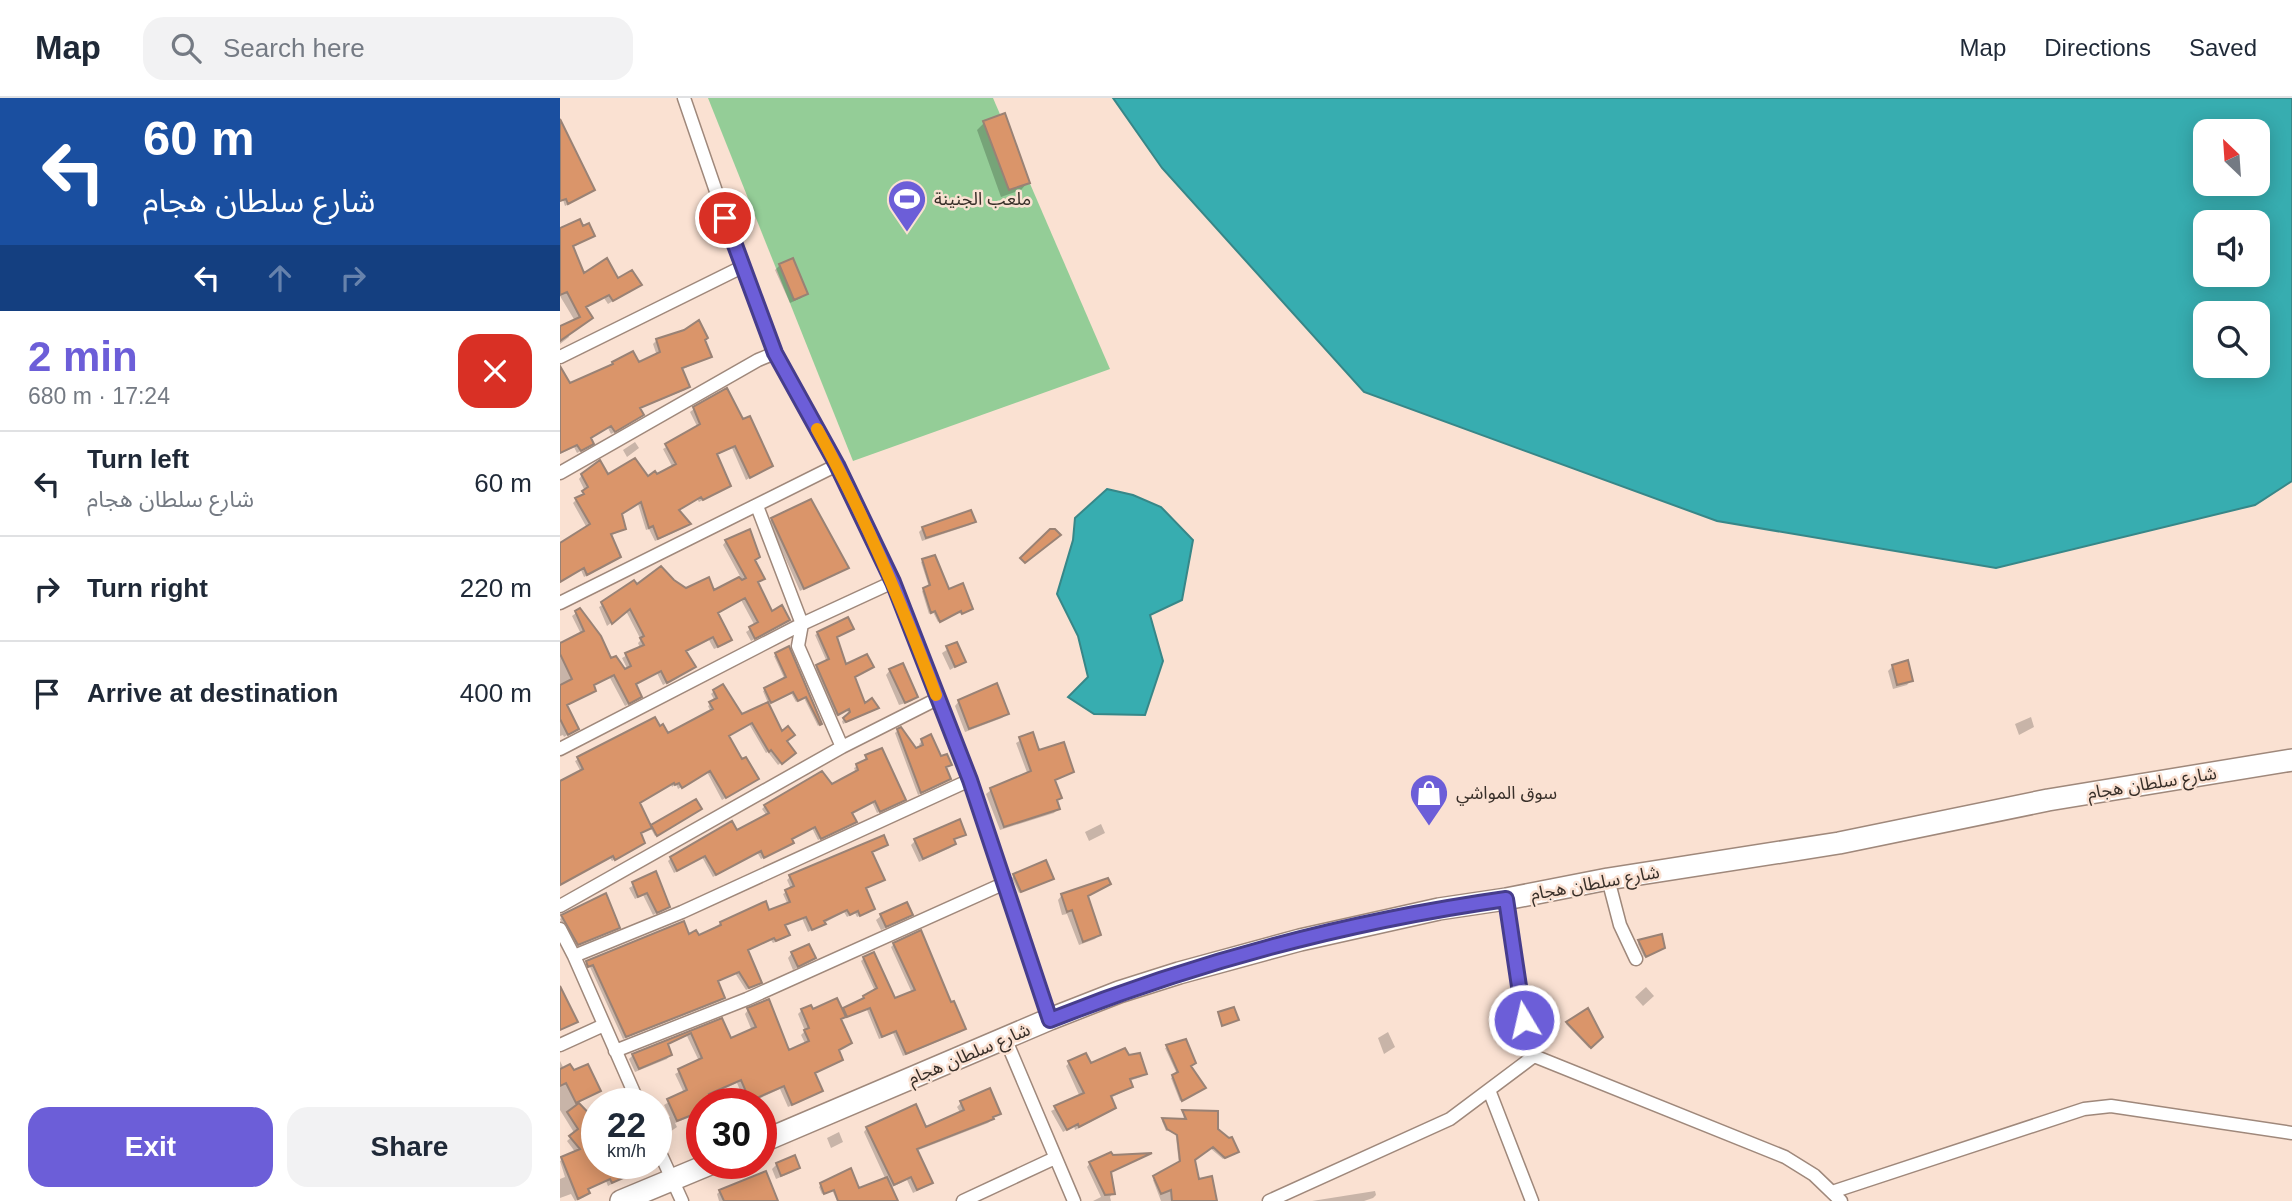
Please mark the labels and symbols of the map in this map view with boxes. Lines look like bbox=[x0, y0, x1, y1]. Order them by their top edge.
north arrow bbox=[2193, 119, 2270, 196]
sports icon: ملعب الجنينة bbox=[886, 178, 928, 233]
pin bbox=[695, 188, 755, 248]
place label: ملعب الجنينة bbox=[934, 189, 1031, 209]
street label: شارع سلطان هجام bbox=[2086, 763, 2219, 807]
shop icon: سوق المواشي bbox=[1408, 772, 1450, 827]
place label: سوق المواشي bbox=[1456, 783, 1557, 806]
street label: شارع سلطان هجام bbox=[1529, 862, 1662, 908]
position arrow bbox=[1487, 983, 1561, 1057]
street label: شارع سلطان هجام bbox=[905, 1019, 1035, 1092]
speed limit sign: 30 bbox=[686, 1088, 777, 1179]

